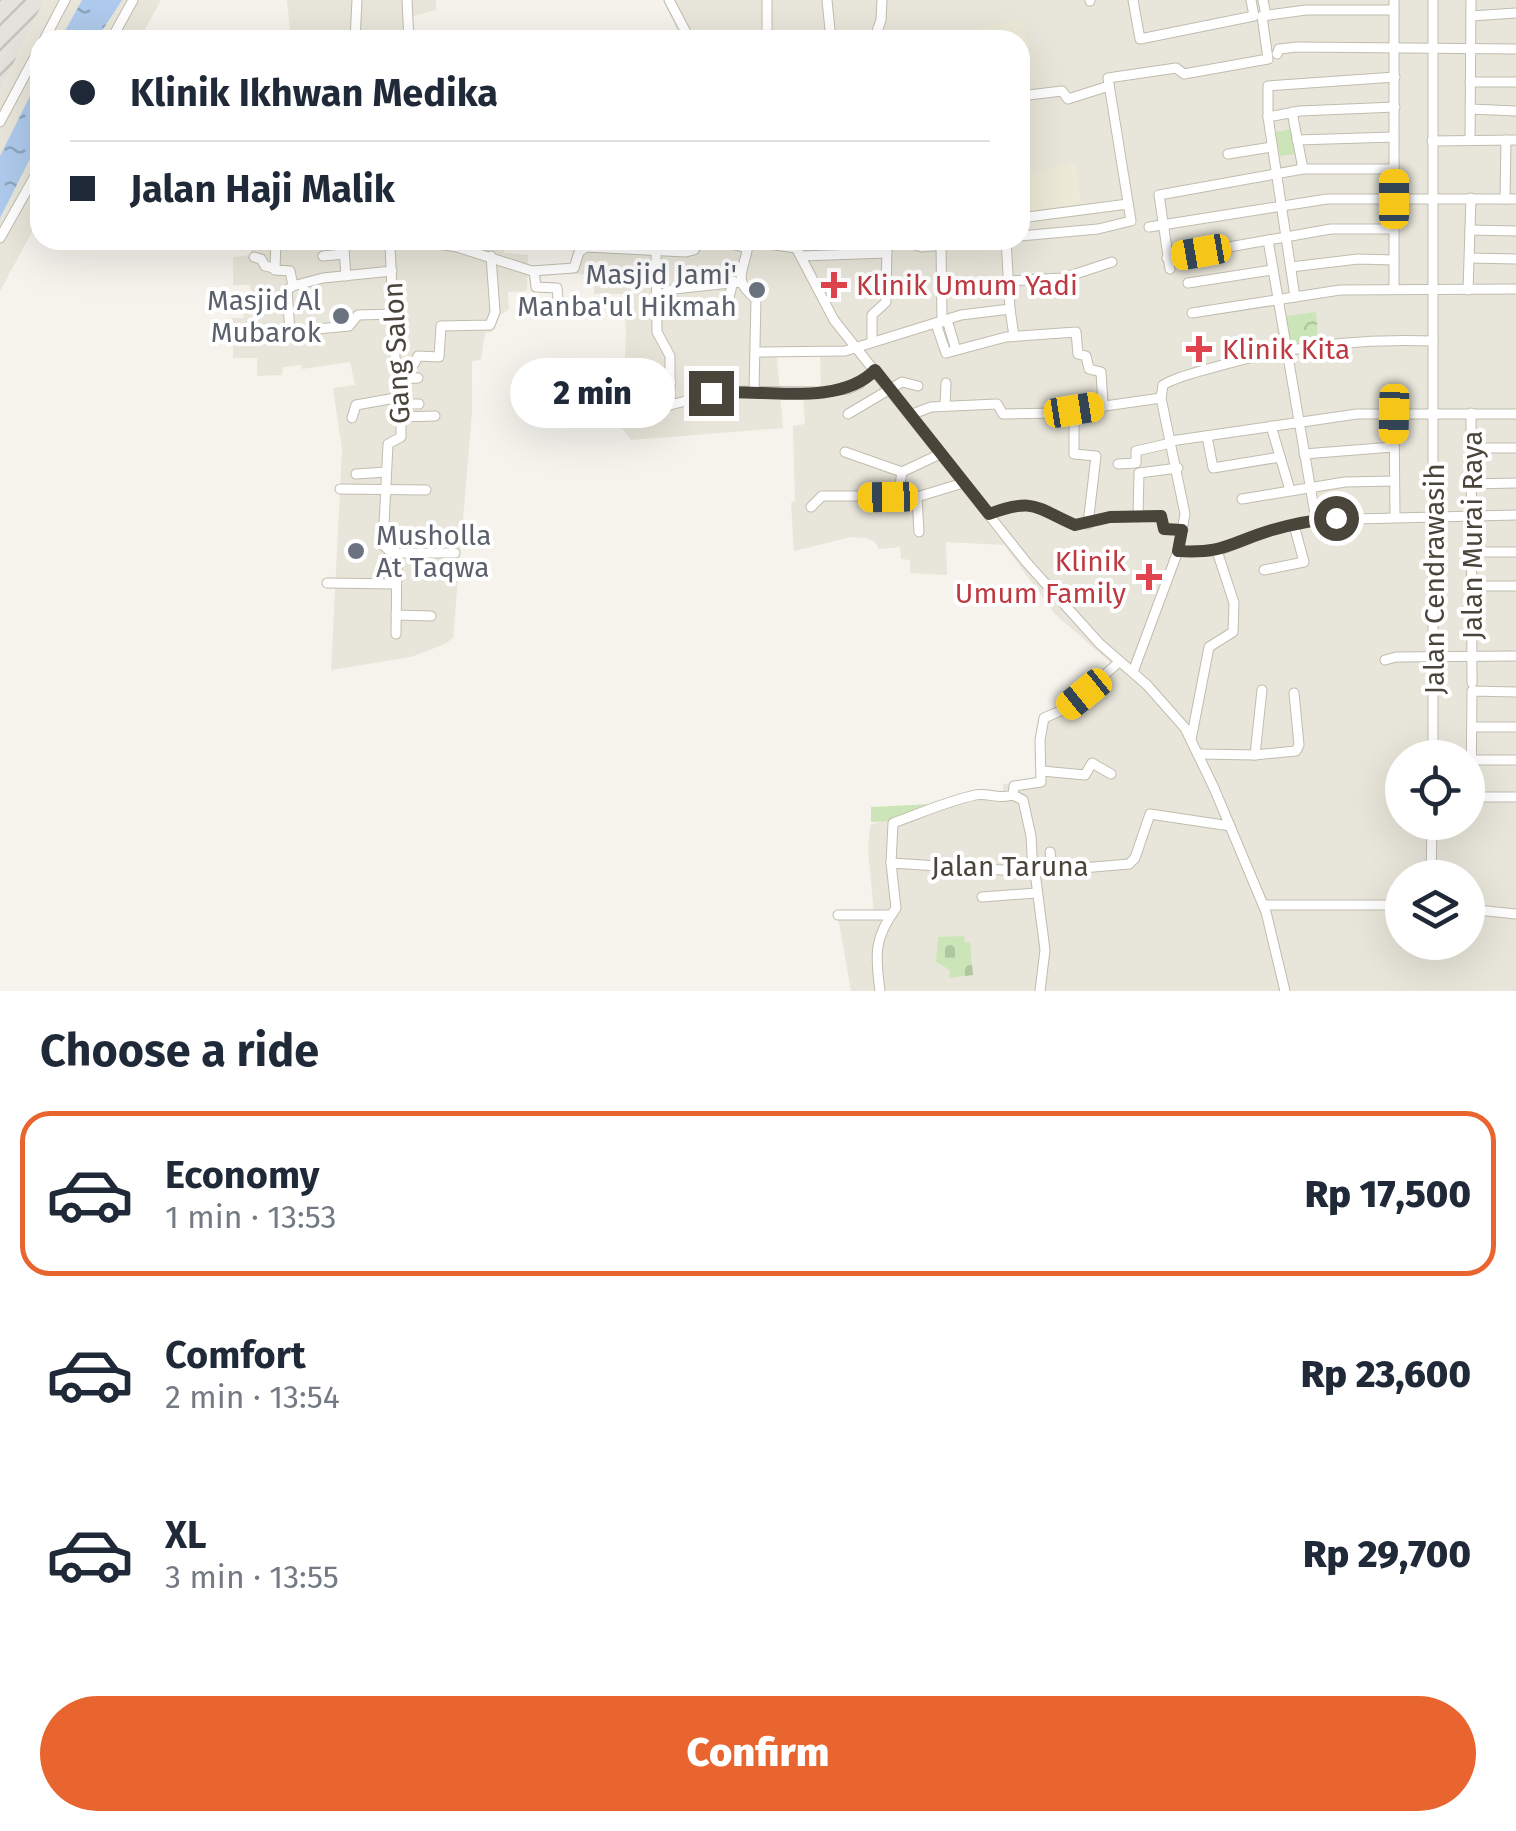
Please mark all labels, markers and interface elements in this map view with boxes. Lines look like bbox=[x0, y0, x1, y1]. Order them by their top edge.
text: Klinik Ikhwan Medika bbox=[130, 70, 498, 116]
text: Jalan Haji Malik bbox=[130, 166, 395, 212]
car bbox=[1379, 169, 1409, 229]
car bbox=[1169, 232, 1233, 272]
place label: Masjid Jami' Manba'ul Hikmah bbox=[517, 258, 737, 323]
place label: Klinik Umum Yadi bbox=[856, 269, 1078, 302]
marker: Klinik Umum Yadi bbox=[821, 272, 847, 298]
marker: Masjid Jami' Manba'ul Hikmah bbox=[746, 279, 768, 301]
street label: Gang Salon bbox=[376, 281, 417, 425]
place label: Masjid Al Mubarok bbox=[207, 284, 322, 349]
marker: Masjid Al Mubarok bbox=[330, 305, 352, 327]
place label: Klinik Kita bbox=[1222, 333, 1350, 366]
marker: Klinik Kita bbox=[1186, 336, 1212, 362]
callout: 2 min bbox=[511, 358, 676, 428]
route end bbox=[689, 371, 734, 416]
text: 2 min bbox=[553, 374, 632, 412]
car bbox=[1378, 384, 1410, 444]
car bbox=[1042, 390, 1106, 430]
street label: Jalan Murai Raya bbox=[1456, 430, 1489, 640]
street label: Jalan Cendrawasih bbox=[1418, 463, 1451, 695]
car bbox=[858, 481, 918, 513]
route start bbox=[1314, 496, 1359, 541]
place label: Musholla At Taqwa bbox=[376, 519, 491, 584]
marker: Musholla At Taqwa bbox=[345, 540, 367, 562]
place label: Klinik Umum Family bbox=[955, 545, 1127, 610]
marker: Klinik Umum Family bbox=[1136, 564, 1162, 590]
car bbox=[1051, 663, 1117, 725]
map controls bbox=[1385, 740, 1485, 960]
button: locate bbox=[1385, 740, 1485, 840]
street label: Jalan Taruna bbox=[931, 850, 1089, 883]
button: layers bbox=[1385, 860, 1485, 960]
text: Choose a ride bbox=[40, 1024, 319, 1078]
icon: car bbox=[45, 1149, 135, 1239]
text: Economy bbox=[165, 1152, 320, 1198]
text: Rp 17,500 bbox=[1305, 1171, 1471, 1217]
text: 1 min · 13:53 bbox=[165, 1198, 337, 1236]
icon: car bbox=[45, 1329, 135, 1419]
text: Comfort bbox=[165, 1332, 306, 1378]
text: Rp 23,600 bbox=[1301, 1351, 1471, 1397]
text: 2 min · 13:54 bbox=[165, 1378, 340, 1416]
icon: car bbox=[45, 1509, 135, 1599]
text: XL bbox=[165, 1512, 207, 1558]
text: Rp 29,700 bbox=[1303, 1531, 1471, 1577]
text: 3 min · 13:55 bbox=[165, 1558, 339, 1596]
button: Confirm bbox=[40, 1696, 1476, 1811]

